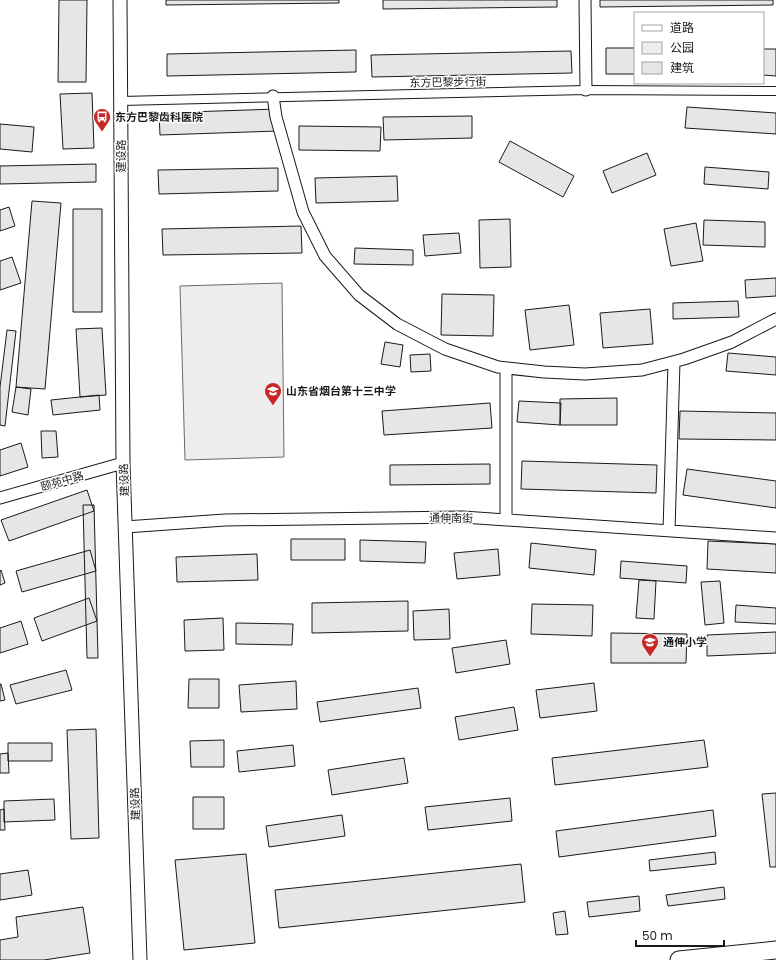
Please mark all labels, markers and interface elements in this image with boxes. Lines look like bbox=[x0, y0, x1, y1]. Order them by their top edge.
legend bbox=[634, 12, 764, 84]
text: 道路 bbox=[670, 19, 694, 36]
text: 公园 bbox=[670, 39, 694, 56]
text: 建筑 bbox=[670, 59, 694, 76]
street label: 东方巴黎步行街 bbox=[409, 73, 487, 91]
bus stop icon: 东方巴黎齿科医院 bbox=[92, 107, 112, 132]
place label: 东方巴黎齿科医院 bbox=[115, 109, 203, 125]
street label: 建设路 bbox=[113, 140, 129, 173]
school or university icon: 山东省烟台第十三中学 bbox=[263, 381, 283, 406]
place label: 山东省烟台第十三中学 bbox=[286, 383, 396, 399]
street label: 建设路 bbox=[115, 463, 133, 497]
street label: 颐苑中路 bbox=[39, 467, 85, 495]
street label: 通伸南街 bbox=[429, 510, 473, 526]
school or university icon: 通伸小学 bbox=[640, 632, 660, 657]
place label: 通伸小学 bbox=[663, 634, 707, 650]
street label: 建设路 bbox=[126, 787, 144, 821]
scale bar bbox=[636, 922, 724, 948]
text: 50 m bbox=[642, 927, 673, 944]

